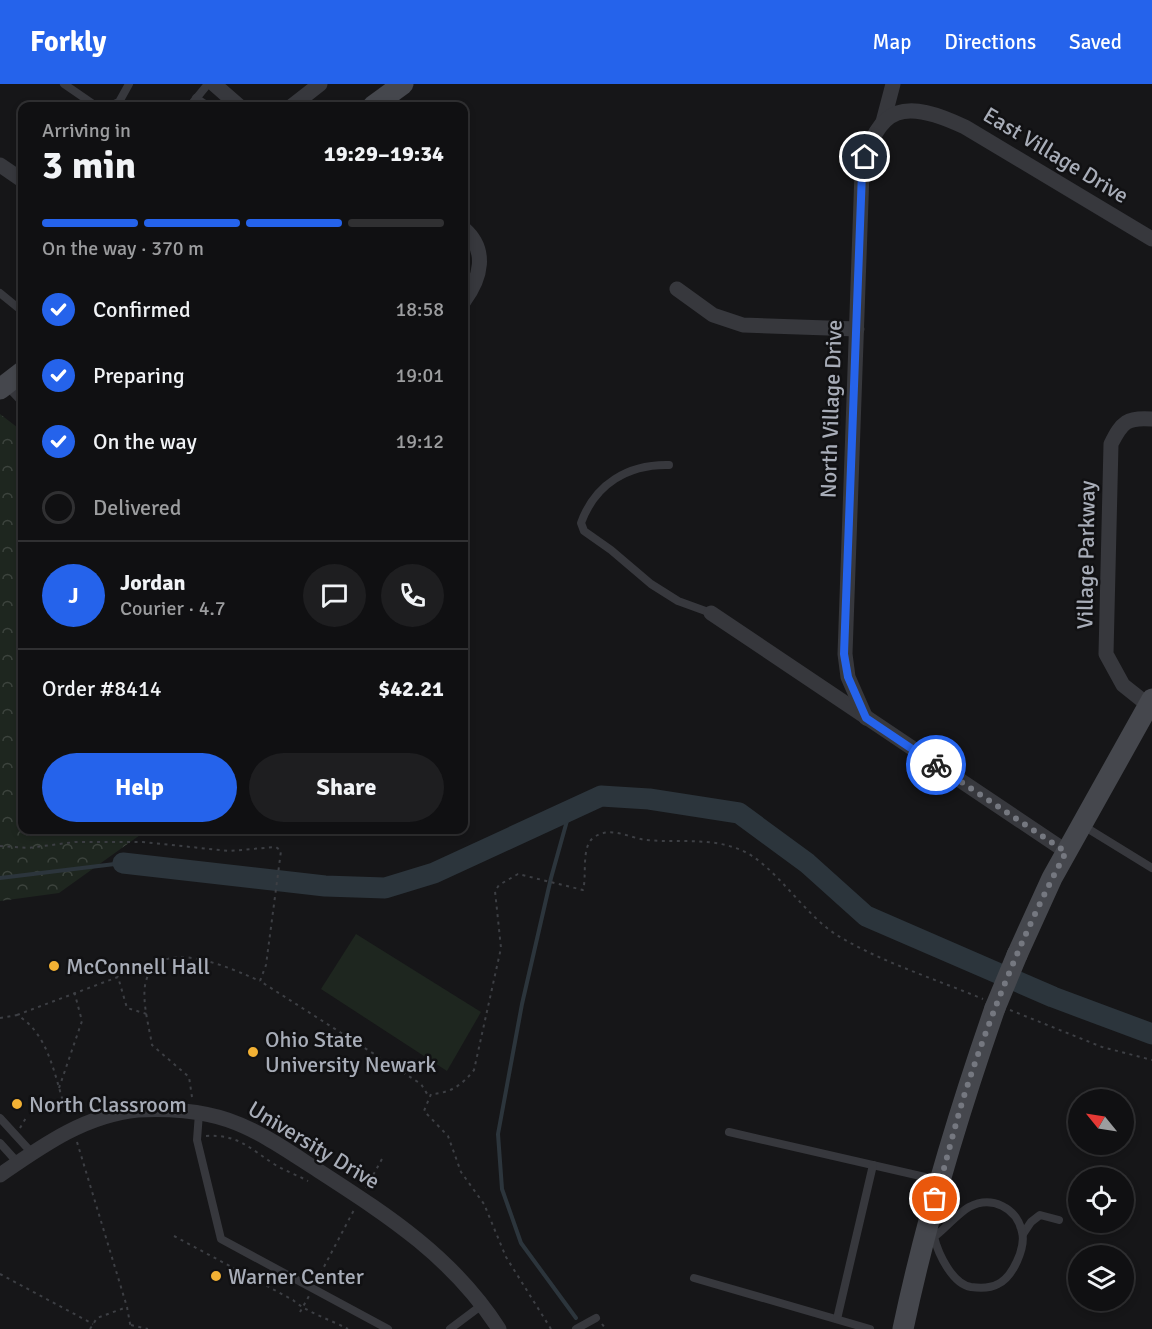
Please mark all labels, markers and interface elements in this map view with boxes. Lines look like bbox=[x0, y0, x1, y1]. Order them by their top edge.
text: Forkly bbox=[30, 25, 106, 59]
text: Map bbox=[873, 29, 911, 55]
text: Directions bbox=[944, 29, 1036, 55]
text: Saved bbox=[1069, 29, 1122, 55]
street label: East Village Drive bbox=[978, 101, 1134, 209]
text: Arriving in bbox=[42, 118, 131, 143]
pin bbox=[839, 131, 890, 182]
text: 19:29–19:34 bbox=[324, 140, 444, 167]
icon: home bbox=[848, 140, 881, 173]
text: 3 min bbox=[42, 141, 136, 189]
text: On the way · 370 m bbox=[42, 236, 204, 261]
icon: check bbox=[42, 293, 75, 326]
text: Confirmed bbox=[93, 296, 191, 323]
text: 18:58 bbox=[395, 297, 444, 322]
street label: North Village Drive bbox=[814, 319, 848, 499]
icon: check bbox=[42, 359, 75, 392]
text: Preparing bbox=[93, 362, 185, 389]
text: 19:01 bbox=[395, 363, 444, 388]
icon: check bbox=[42, 425, 75, 458]
text: On the way bbox=[93, 428, 197, 455]
text: 19:12 bbox=[395, 429, 444, 454]
street label: Village Parkway bbox=[1071, 480, 1101, 630]
text: Delivered bbox=[93, 494, 181, 521]
button: chat bbox=[303, 564, 366, 627]
button: phone bbox=[381, 564, 444, 627]
text: Jordan bbox=[120, 569, 186, 596]
text: J bbox=[68, 582, 79, 609]
text: Courier · 4.7 bbox=[120, 596, 226, 621]
text: Order #8414 bbox=[42, 675, 162, 702]
text: $42.21 bbox=[378, 675, 444, 702]
courier bbox=[906, 735, 966, 795]
icon: bike bbox=[920, 749, 953, 782]
button: Help bbox=[42, 753, 237, 822]
button: Share bbox=[249, 753, 444, 822]
place label: McConnell Hall bbox=[66, 953, 210, 980]
marker: McConnell Hall bbox=[47, 959, 61, 973]
place label: Ohio State University Newark bbox=[265, 1026, 436, 1078]
marker: Ohio State University Newark bbox=[246, 1045, 260, 1059]
north arrow bbox=[1068, 1089, 1134, 1155]
map controls bbox=[1068, 1089, 1134, 1311]
place label: North Classroom bbox=[29, 1091, 187, 1118]
street label: University Drive bbox=[243, 1095, 385, 1195]
marker: North Classroom bbox=[10, 1097, 24, 1111]
button: locate bbox=[1068, 1167, 1134, 1233]
pin bbox=[909, 1173, 960, 1224]
icon: bag bbox=[918, 1182, 951, 1215]
button: layers bbox=[1068, 1245, 1134, 1311]
place label: Warner Center bbox=[228, 1263, 364, 1290]
marker: Warner Center bbox=[209, 1269, 223, 1283]

